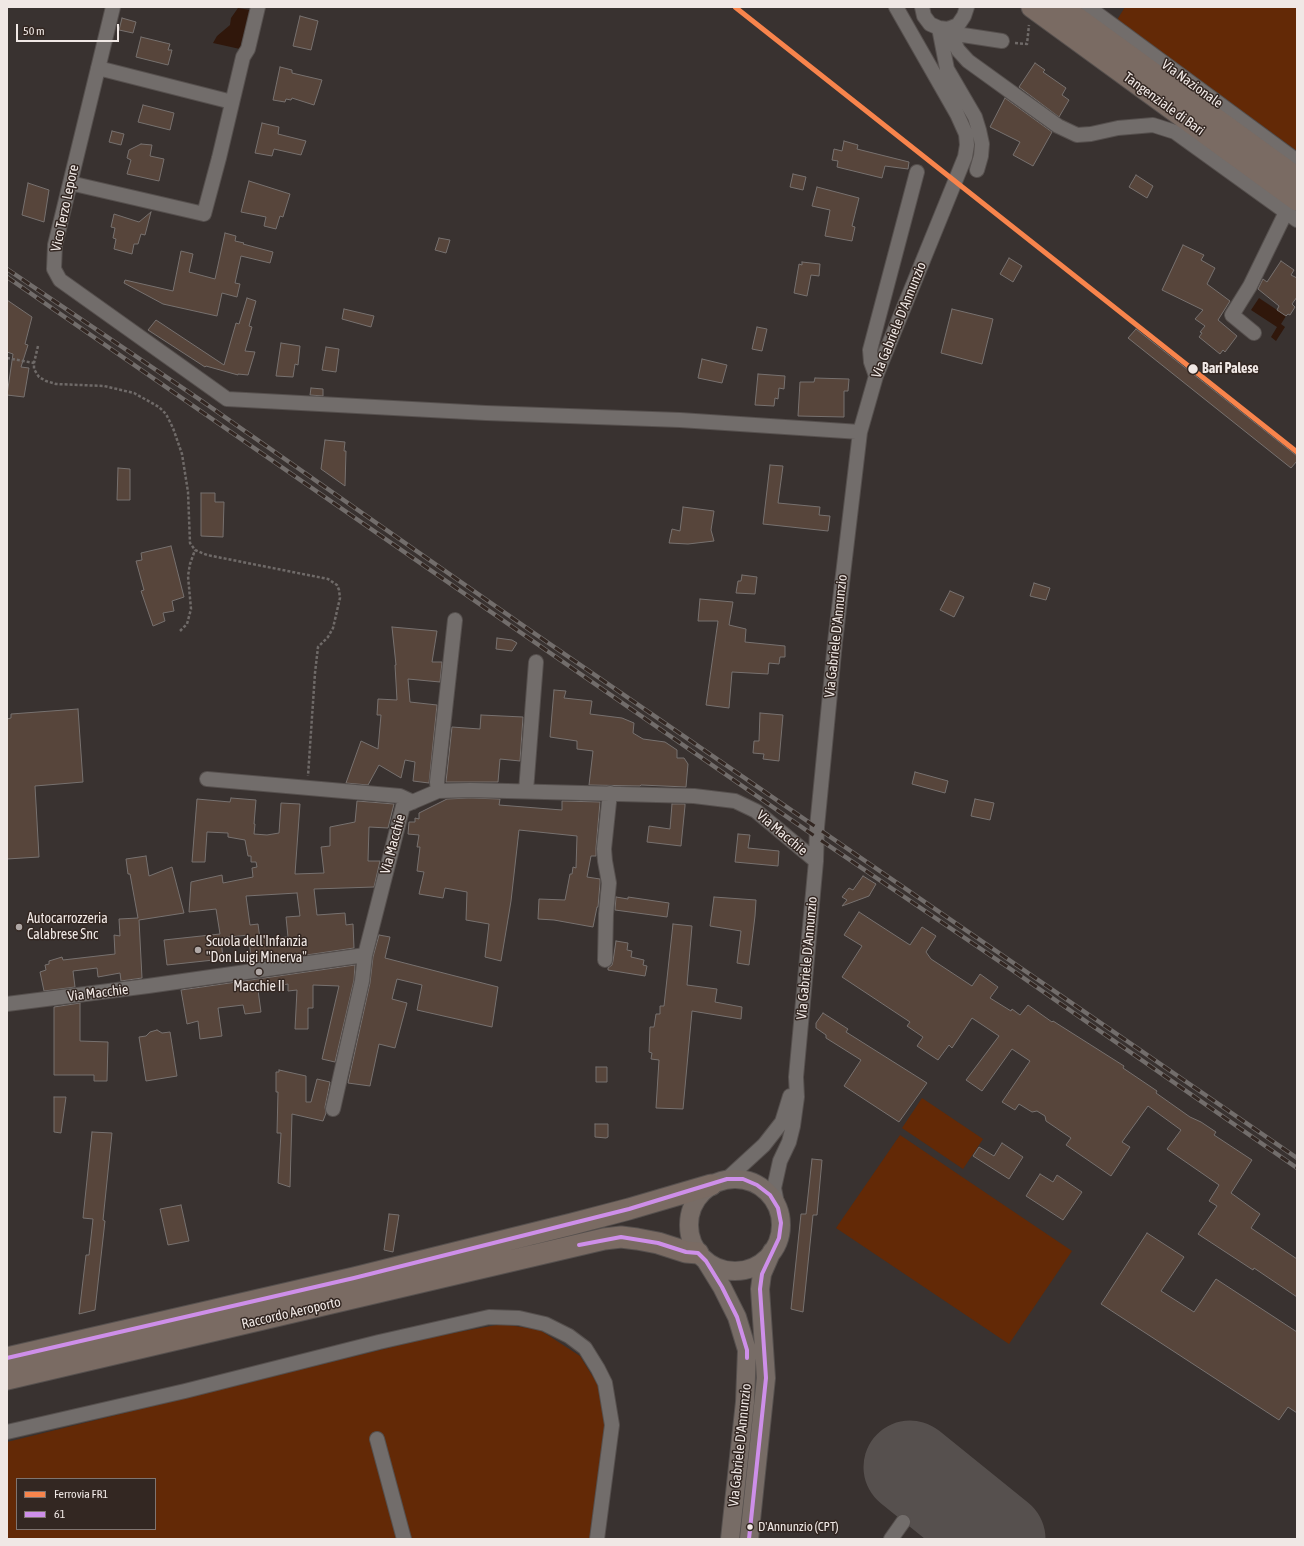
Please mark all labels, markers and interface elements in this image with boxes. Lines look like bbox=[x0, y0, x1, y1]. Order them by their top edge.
scale bar bbox=[18, 16, 121, 42]
text: 50 m bbox=[23, 24, 45, 38]
street label: Via Nazionale bbox=[1158, 56, 1226, 112]
street label: Tangenziale di Bari bbox=[1120, 69, 1208, 139]
street label: Vico Terzo Lepore bbox=[48, 163, 82, 253]
street label: Via Gabriele D'Annunzio bbox=[868, 260, 930, 380]
place label: Bari Palese bbox=[1202, 361, 1259, 377]
marker: Bari Palese bbox=[1186, 362, 1200, 376]
street label: Via Gabriele D'Annunzio bbox=[821, 574, 851, 698]
street label: Via Macchie bbox=[753, 807, 811, 859]
street label: Via Macchie bbox=[377, 812, 409, 876]
street label: Via Gabriele D'Annunzio bbox=[793, 896, 821, 1020]
place label: Autocarrozzeria Calabrese Snc bbox=[27, 911, 108, 944]
marker: Autocarrozzeria Calabrese Snc bbox=[14, 922, 24, 932]
place label: Scuola dell'Infanzia "Don Luigi Minerva" bbox=[206, 934, 308, 966]
marker: Scuola dell'Infanzia "Don Luigi Minerva" bbox=[193, 945, 203, 955]
marker: Macchie II bbox=[254, 967, 264, 977]
place label: Macchie II bbox=[233, 979, 285, 995]
street label: Via Macchie bbox=[67, 981, 129, 1005]
street label: Raccordo Aeroporto bbox=[240, 1293, 342, 1333]
street label: Via Gabriele D'Annunzio bbox=[725, 1383, 755, 1507]
legend bbox=[16, 1478, 156, 1530]
text: Ferrovia FR1 bbox=[54, 1487, 108, 1501]
text: 61 bbox=[54, 1507, 65, 1521]
place label: D'Annunzio (CPT) bbox=[758, 1519, 839, 1535]
marker: D'Annunzio (CPT) bbox=[745, 1522, 755, 1532]

